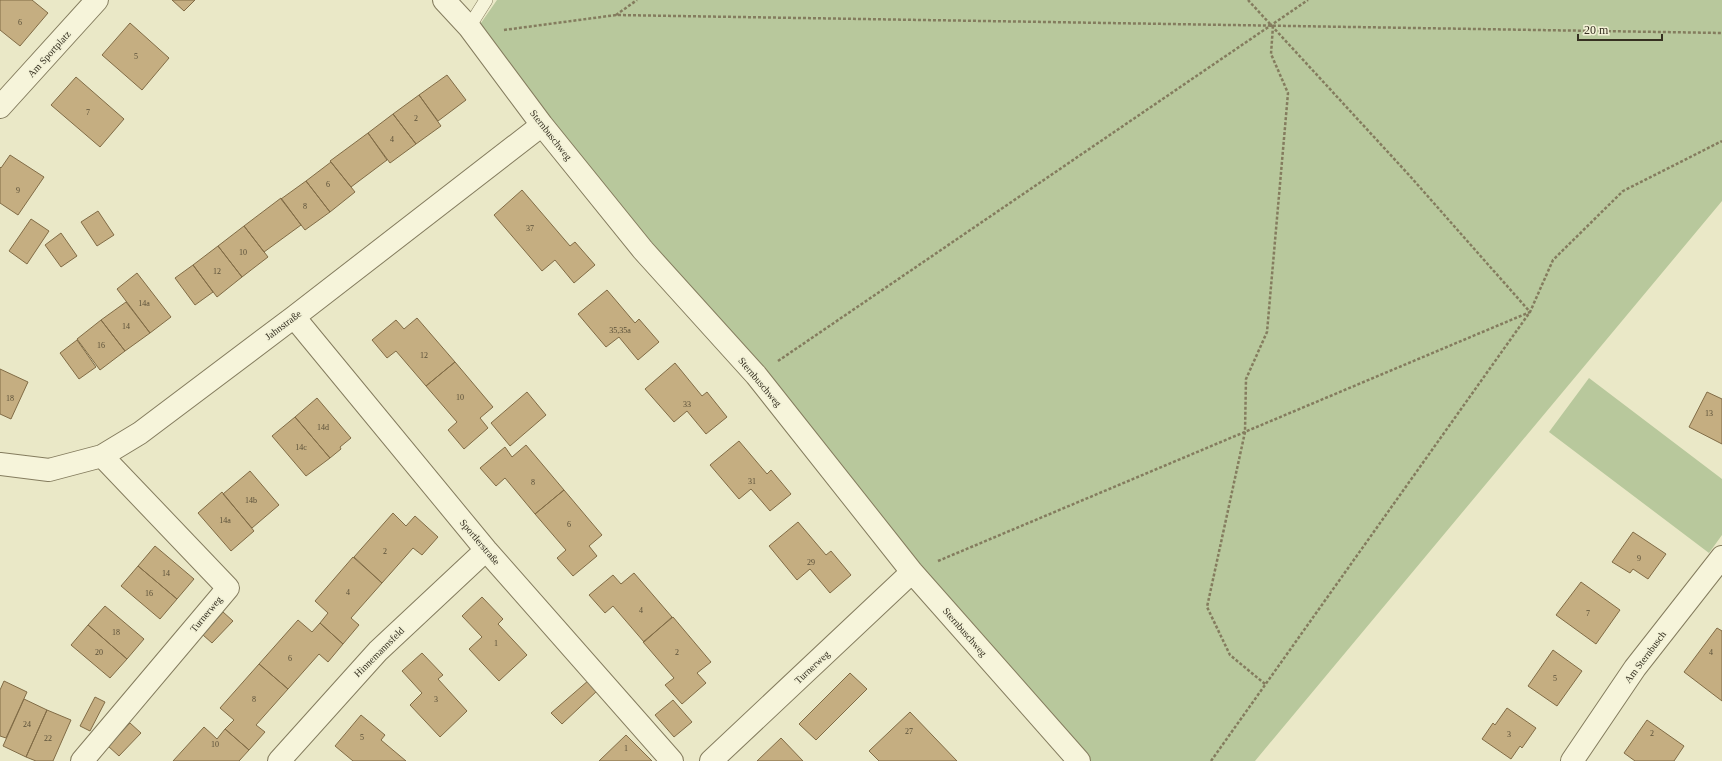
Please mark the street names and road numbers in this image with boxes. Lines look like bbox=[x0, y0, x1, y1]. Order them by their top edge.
street label: Am Sportplatz bbox=[25, 28, 73, 79]
street label: Sternbuschweg bbox=[528, 108, 574, 162]
street label: Jahnstraße bbox=[263, 308, 304, 342]
street label: Sternbuschweg bbox=[736, 355, 784, 409]
street label: Sportlerstraße bbox=[458, 517, 503, 567]
street label: Turnerweg bbox=[188, 594, 224, 634]
street label: Sternbuschweg bbox=[941, 605, 989, 659]
street label: Hinnemannsfeld bbox=[352, 625, 406, 679]
street label: Am Sternbusch bbox=[1622, 629, 1668, 685]
street label: Turnerweg bbox=[792, 648, 832, 686]

